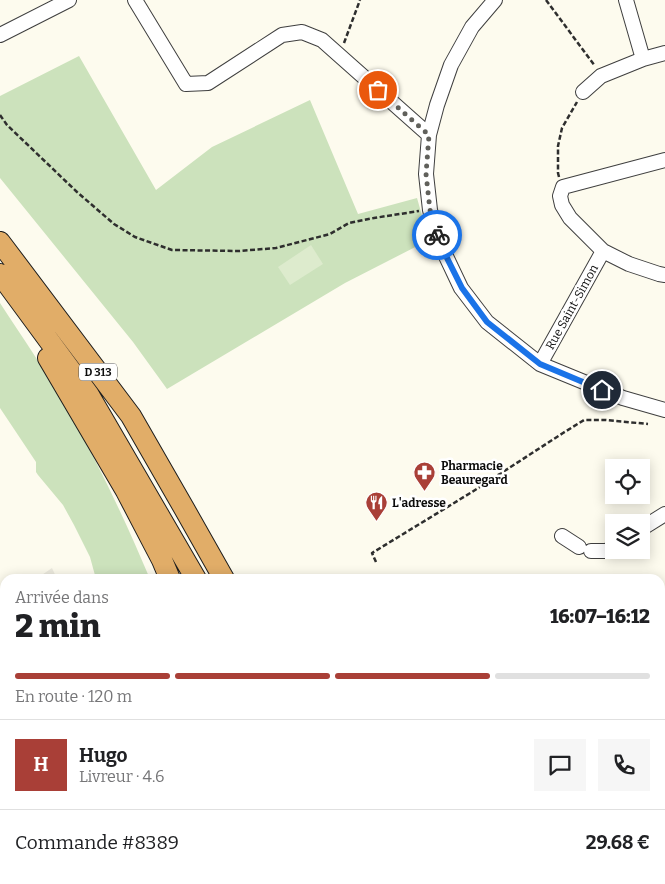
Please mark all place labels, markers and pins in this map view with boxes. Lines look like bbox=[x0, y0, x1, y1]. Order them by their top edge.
pin bbox=[357, 69, 399, 111]
pin bbox=[581, 369, 623, 411]
place label: Pharmacie Beauregard bbox=[441, 459, 509, 487]
pharmacy icon: Pharmacie Beauregard bbox=[413, 461, 437, 492]
restaurant icon: L'adresse bbox=[364, 491, 388, 522]
place label: L'adresse bbox=[392, 496, 446, 510]

